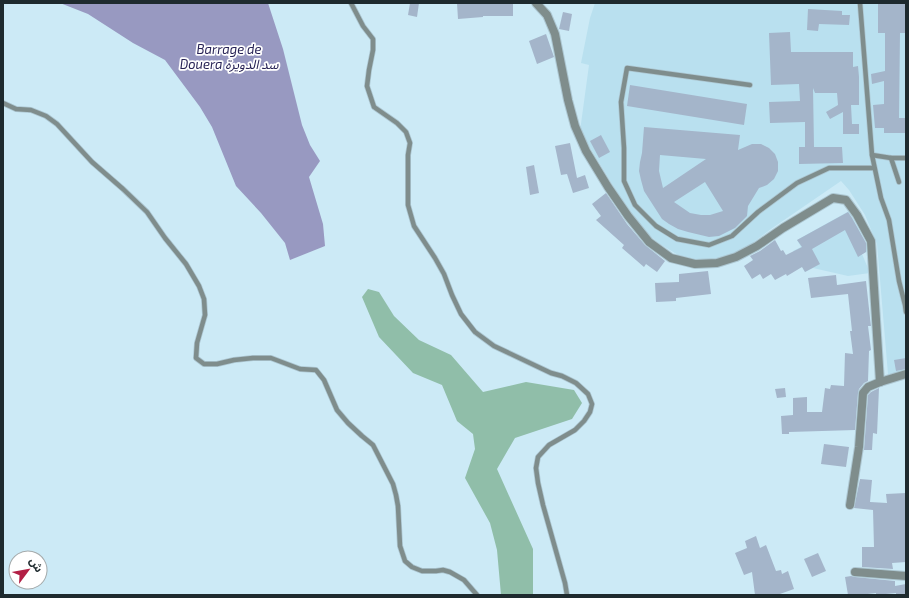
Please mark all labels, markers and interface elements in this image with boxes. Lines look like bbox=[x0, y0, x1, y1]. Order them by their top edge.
water label: Barrage de Douera سد الدويرة bbox=[180, 41, 279, 73]
north arrow bbox=[8, 550, 48, 590]
text: ش bbox=[27, 555, 46, 575]

